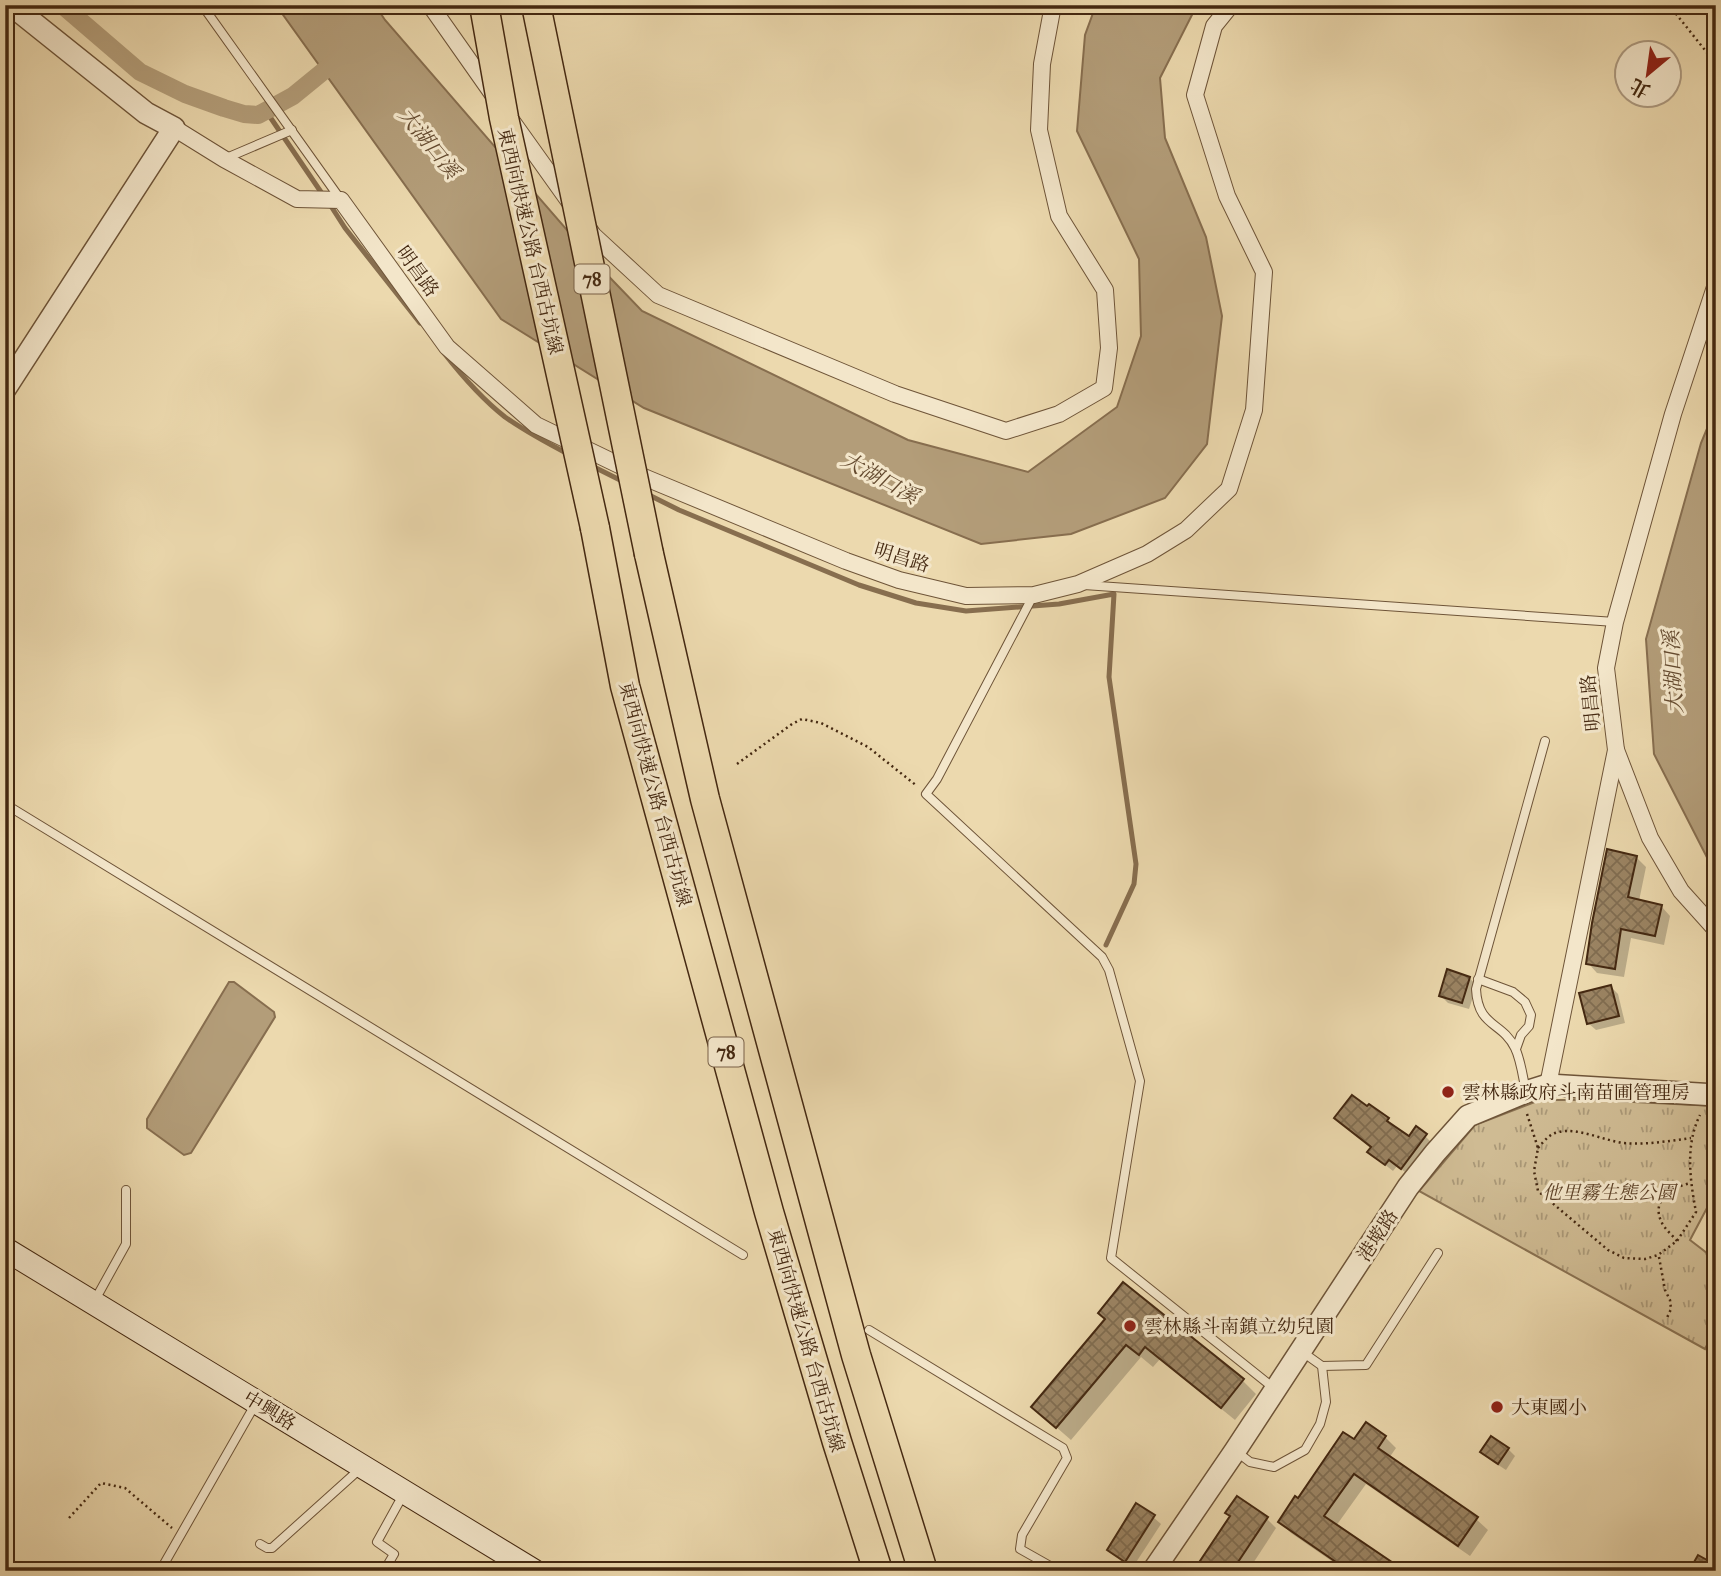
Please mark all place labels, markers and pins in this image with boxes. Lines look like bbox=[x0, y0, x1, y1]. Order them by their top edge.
place label: 雲林縣政府斗南苗圃管理房 bbox=[1462, 1081, 1690, 1104]
marker: 雲林縣政府斗南苗圃管理房 bbox=[1440, 1084, 1456, 1100]
place label: 雲林縣斗南鎮立幼兒園 bbox=[1144, 1315, 1334, 1338]
marker: 雲林縣斗南鎮立幼兒園 bbox=[1122, 1318, 1138, 1334]
place label: 大東國小 bbox=[1511, 1396, 1587, 1419]
marker: 大東國小 bbox=[1489, 1399, 1505, 1415]

